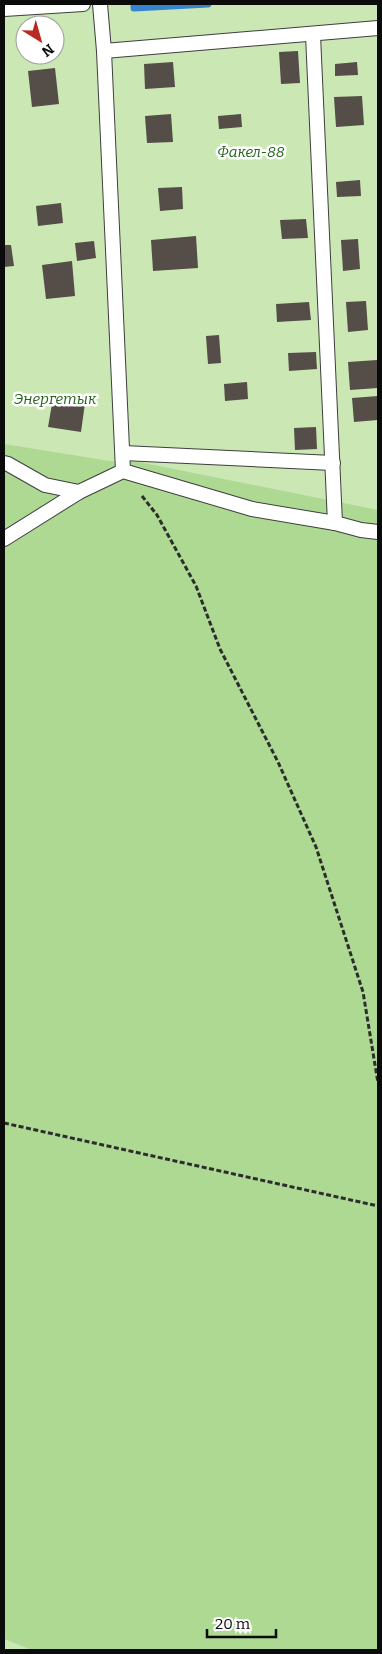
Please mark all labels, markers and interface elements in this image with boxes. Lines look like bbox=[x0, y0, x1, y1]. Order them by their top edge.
north arrow bbox=[15, 15, 65, 65]
text: N bbox=[38, 40, 57, 60]
park label: Факел-88 bbox=[217, 143, 285, 161]
park label: Энергетык bbox=[14, 390, 97, 408]
scale bar bbox=[207, 1606, 276, 1638]
text: 20 m bbox=[215, 1615, 251, 1633]

